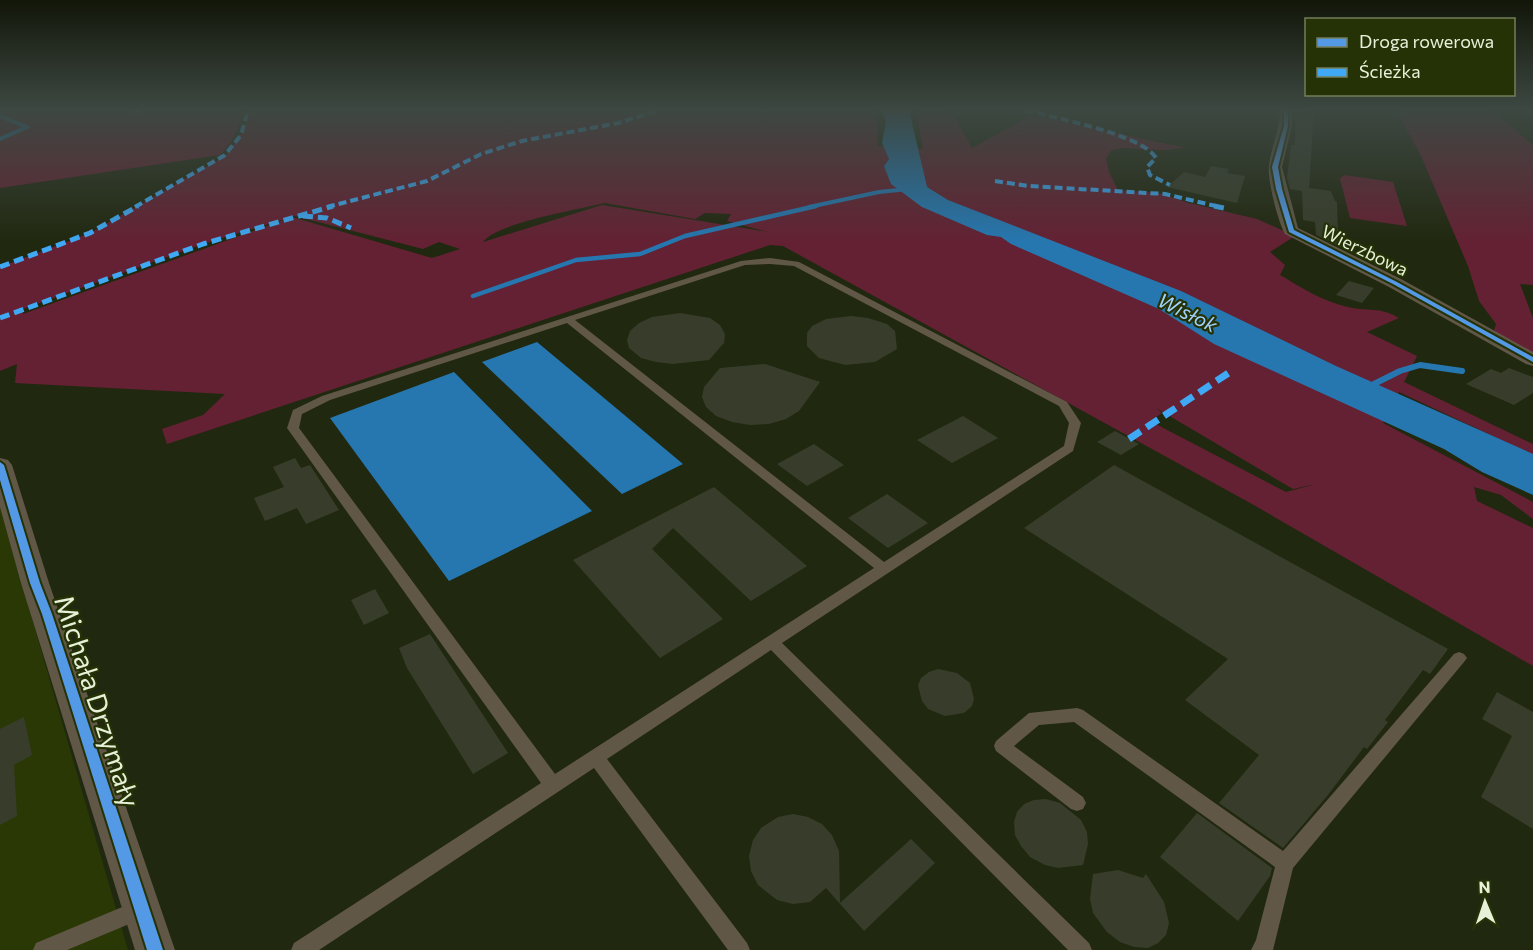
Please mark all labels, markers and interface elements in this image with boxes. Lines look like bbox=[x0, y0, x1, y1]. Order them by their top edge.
legend bbox=[1305, 18, 1515, 96]
text: Droga rowerowa bbox=[1359, 30, 1494, 52]
text: Ścieżka bbox=[1359, 60, 1421, 82]
street label: Wierzbowa bbox=[1318, 220, 1412, 280]
water label: Wisłok bbox=[1154, 287, 1223, 337]
street label: Michała Drzymały bbox=[48, 591, 148, 811]
north arrow bbox=[1455, 872, 1515, 932]
text: N bbox=[1478, 877, 1491, 896]

